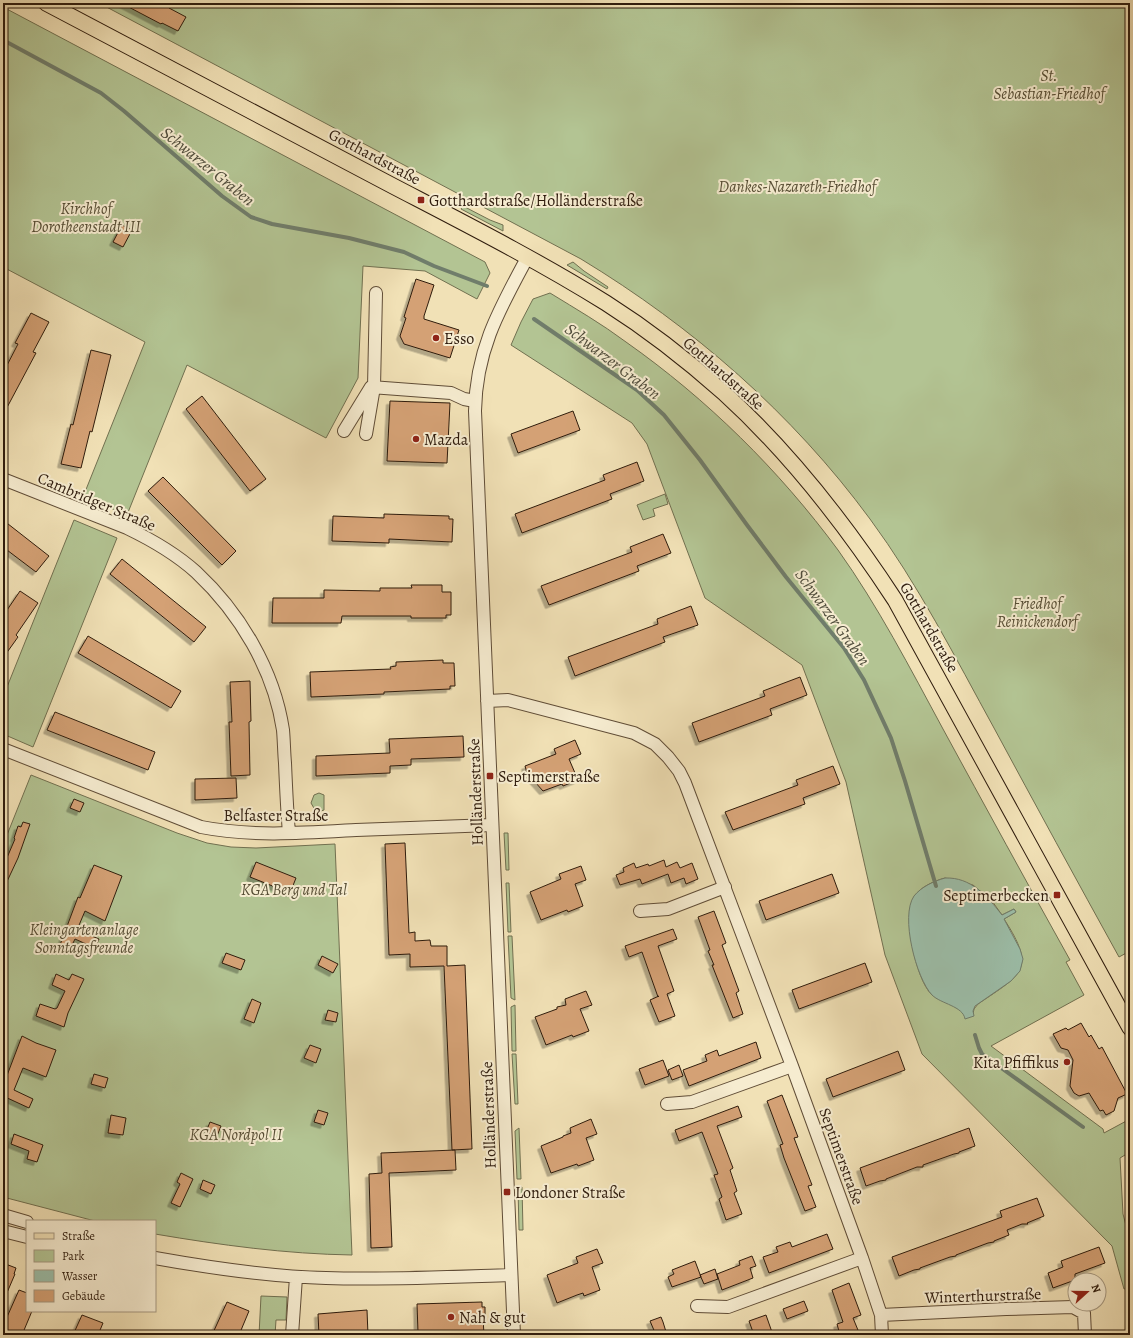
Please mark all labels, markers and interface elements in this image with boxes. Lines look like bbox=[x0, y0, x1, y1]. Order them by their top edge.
park label: St. Sebastian-Friedhof bbox=[993, 65, 1108, 105]
water label: Schwarzer Graben bbox=[156, 121, 259, 211]
street label: Gotthardstraße bbox=[325, 123, 424, 190]
park label: Dankes-Nazareth-Friedhof bbox=[718, 176, 880, 198]
place label: Gotthardstraße/Holländerstraße bbox=[429, 190, 643, 212]
marker: Gotthardstraße/Holländerstraße bbox=[416, 195, 426, 205]
park label: Kirchhof Dorotheenstadt III bbox=[31, 198, 141, 238]
water label: Schwarzer Graben bbox=[560, 318, 665, 405]
place label: Esso bbox=[444, 328, 474, 350]
street label: Gotthardstraße bbox=[678, 332, 769, 415]
marker: Esso bbox=[431, 333, 441, 343]
place label: Mazda bbox=[424, 429, 469, 451]
marker: Mazda bbox=[411, 434, 421, 444]
street label: Cambridger Straße bbox=[34, 467, 159, 537]
water label: Schwarzer Graben bbox=[790, 564, 876, 670]
street label: Gotthardstraße bbox=[894, 578, 964, 677]
park label: Friedhof Reinickendorf bbox=[997, 593, 1081, 633]
street label: Holländerstraße bbox=[463, 738, 489, 846]
place label: Septimerstraße bbox=[498, 766, 600, 788]
marker: Septimerstraße bbox=[485, 771, 495, 781]
street label: Belfaster Straße bbox=[223, 805, 329, 827]
park label: KGA Berg und Tal bbox=[241, 879, 347, 901]
place label: Septimerbecken bbox=[943, 885, 1049, 907]
marker: Septimerbecken bbox=[1052, 890, 1062, 900]
park label: Kleingartenanlage Sonntagsfreunde bbox=[29, 919, 139, 959]
place label: Kita Pfiffikus bbox=[973, 1052, 1059, 1074]
marker: Kita Pfiffikus bbox=[1062, 1057, 1072, 1067]
street label: Holländerstraße bbox=[476, 1061, 502, 1169]
street label: Septimerstraße bbox=[813, 1105, 869, 1208]
park label: KGA Nordpol II bbox=[190, 1124, 283, 1146]
place label: Londoner Straße bbox=[515, 1182, 625, 1204]
marker: Londoner Straße bbox=[502, 1187, 512, 1197]
legend bbox=[26, 1220, 156, 1312]
text: Straße bbox=[62, 1228, 95, 1244]
text: Park bbox=[62, 1248, 85, 1264]
text: Wasser bbox=[61, 1268, 98, 1284]
north arrow bbox=[1067, 1272, 1107, 1312]
text: N bbox=[1087, 1282, 1104, 1295]
street label: Winterthurstraße bbox=[923, 1283, 1042, 1309]
text: Gebäude bbox=[62, 1288, 105, 1304]
place label: Nah & gut bbox=[459, 1307, 526, 1329]
marker: Nah & gut bbox=[446, 1312, 456, 1322]

